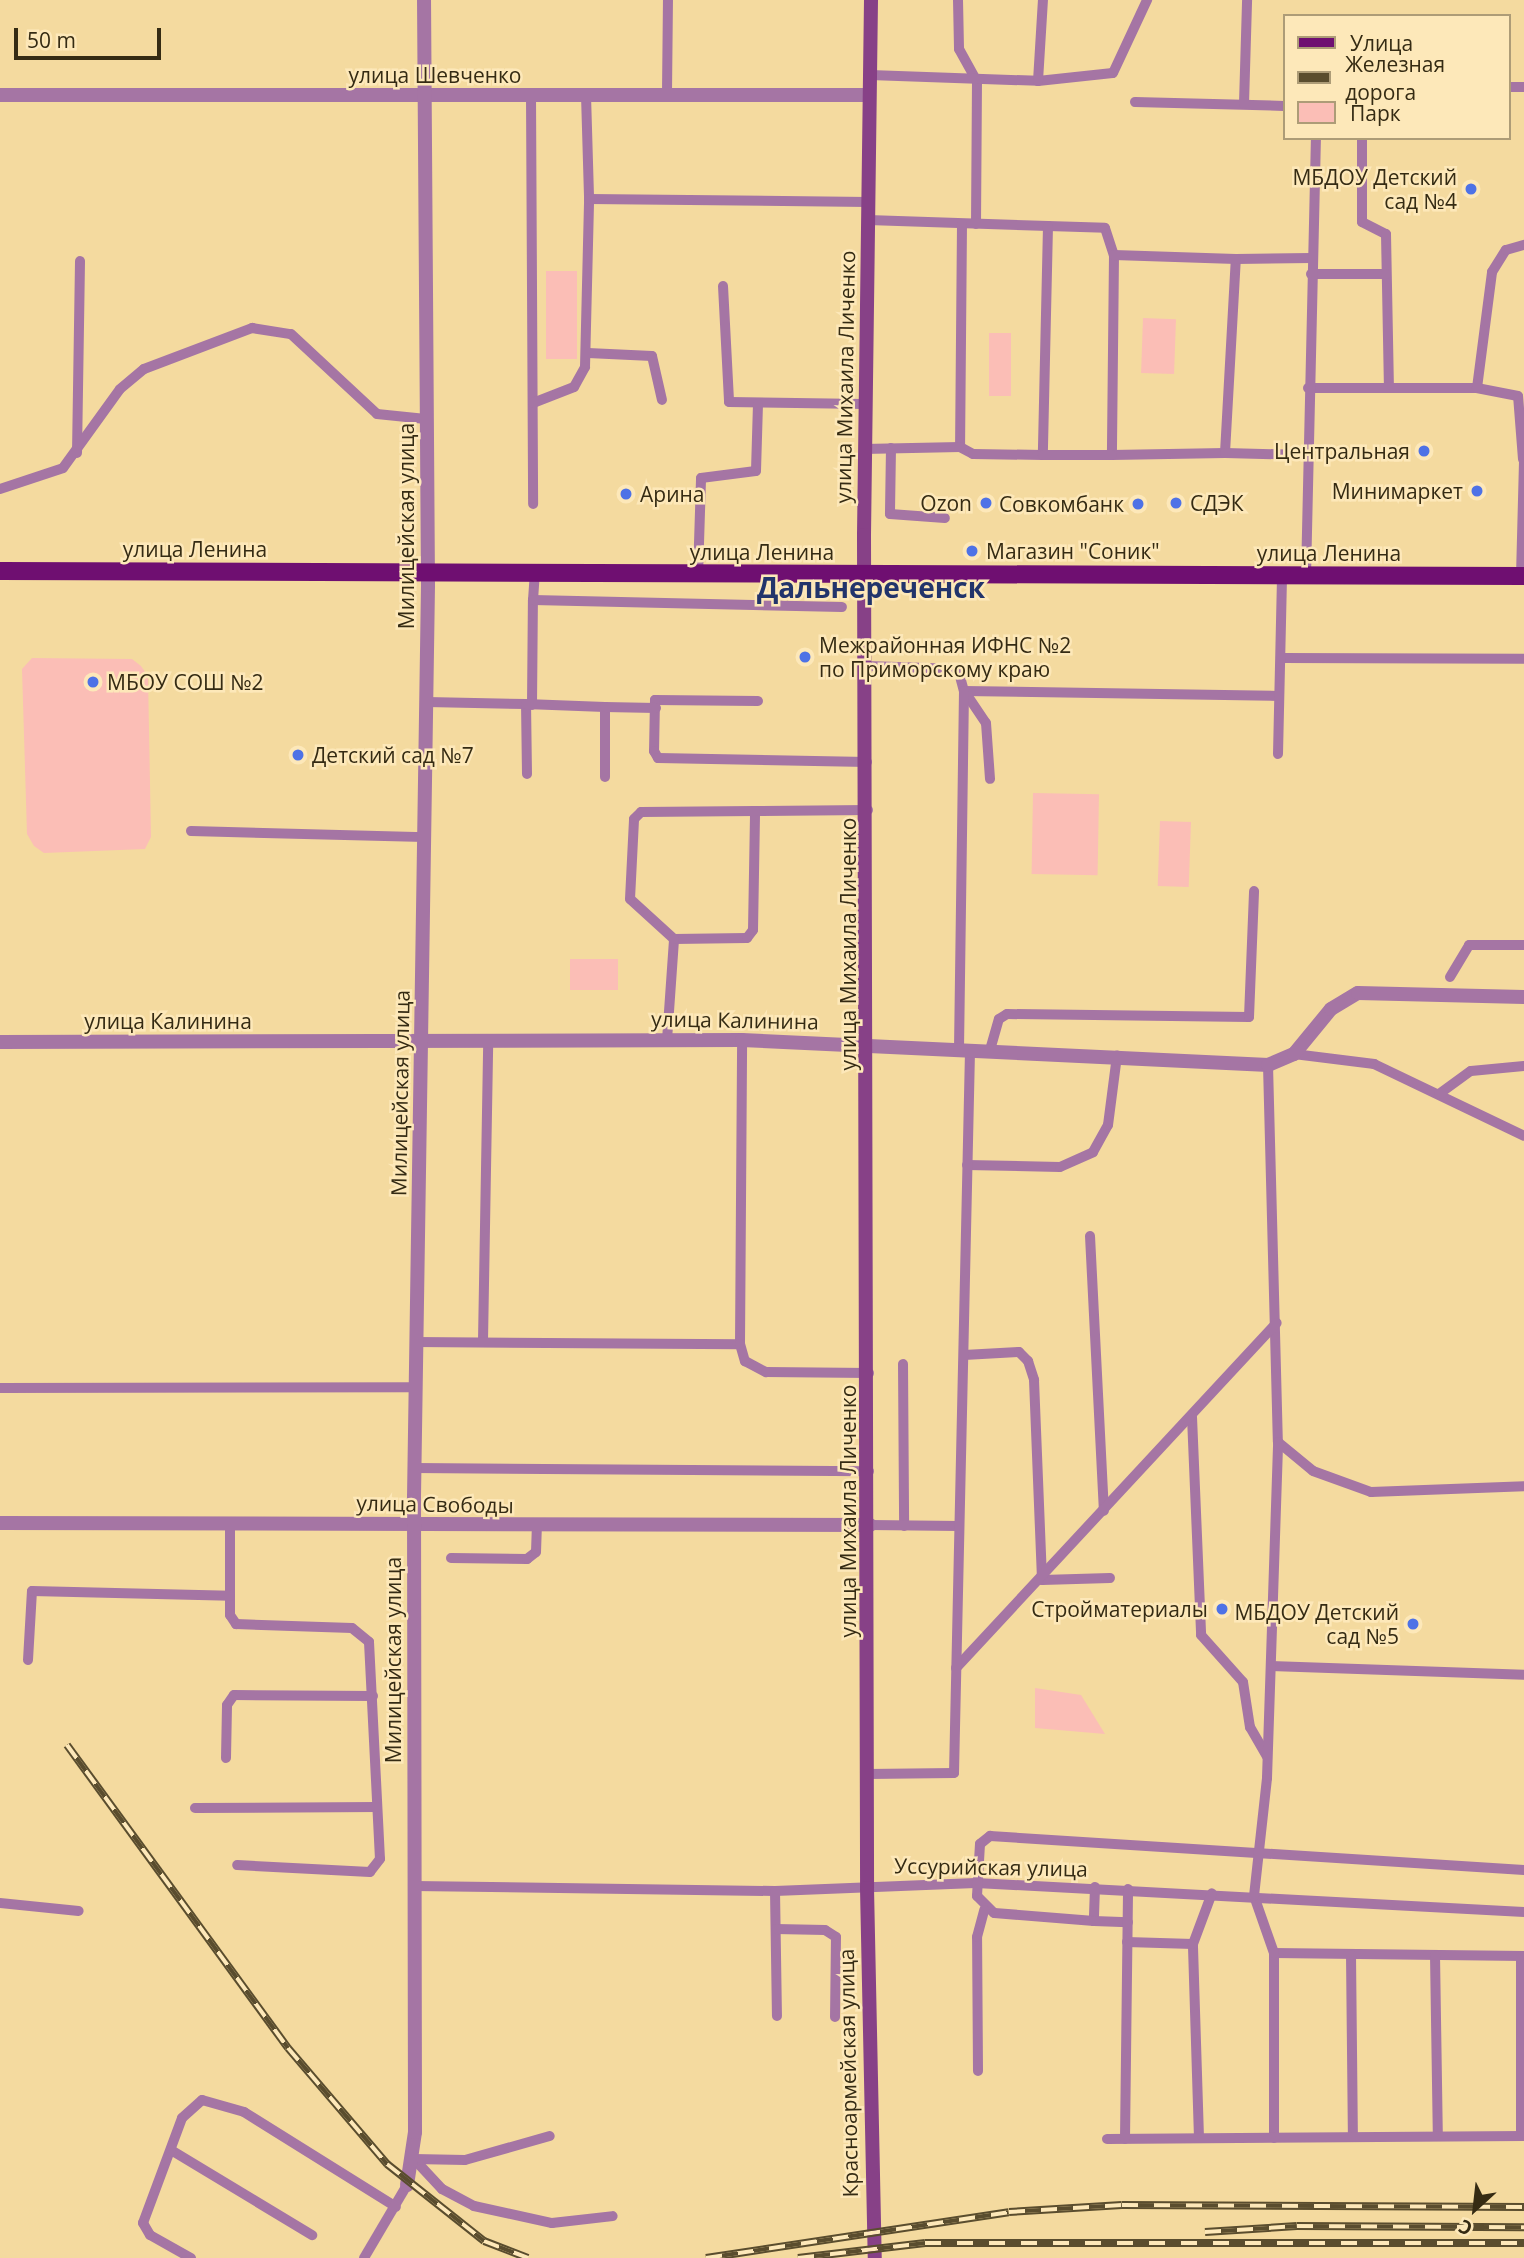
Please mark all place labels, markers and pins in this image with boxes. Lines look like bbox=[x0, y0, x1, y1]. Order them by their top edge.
place label: МБДОУ Детский сад №4 bbox=[1292, 164, 1457, 214]
marker: МБДОУ Детский сад №4 bbox=[1463, 181, 1479, 197]
place label: Центральная bbox=[1274, 438, 1410, 464]
marker: Центральная bbox=[1416, 443, 1432, 459]
place label: Минимаркет bbox=[1332, 478, 1463, 504]
place label: Арина bbox=[640, 481, 704, 507]
marker: Минимаркет bbox=[1469, 483, 1485, 499]
marker: Арина bbox=[618, 486, 634, 502]
place label: Ozon bbox=[920, 490, 972, 516]
place label: СДЭК bbox=[1190, 490, 1244, 516]
place label: Совкомбанк bbox=[999, 491, 1124, 517]
marker: Ozon bbox=[978, 495, 994, 511]
marker: СДЭК bbox=[1168, 495, 1184, 511]
marker: Совкомбанк bbox=[1130, 496, 1146, 512]
place label: Магазин "Соник" bbox=[986, 538, 1160, 564]
marker: Магазин "Соник" bbox=[964, 543, 980, 559]
place label: Межрайонная ИФНС №2 по Приморскому краю bbox=[819, 632, 1071, 682]
marker: Межрайонная ИФНС №2 по Приморскому краю bbox=[797, 649, 813, 665]
place label: МБОУ СОШ №2 bbox=[107, 669, 264, 695]
marker: МБОУ СОШ №2 bbox=[85, 674, 101, 690]
place label: Детский сад №7 bbox=[312, 742, 474, 768]
marker: Детский сад №7 bbox=[290, 747, 306, 763]
place label: Стройматериалы bbox=[1031, 1596, 1208, 1622]
place label: МБДОУ Детский сад №5 bbox=[1234, 1599, 1399, 1649]
marker: Стройматериалы bbox=[1214, 1601, 1230, 1617]
marker: МБДОУ Детский сад №5 bbox=[1405, 1616, 1421, 1632]

